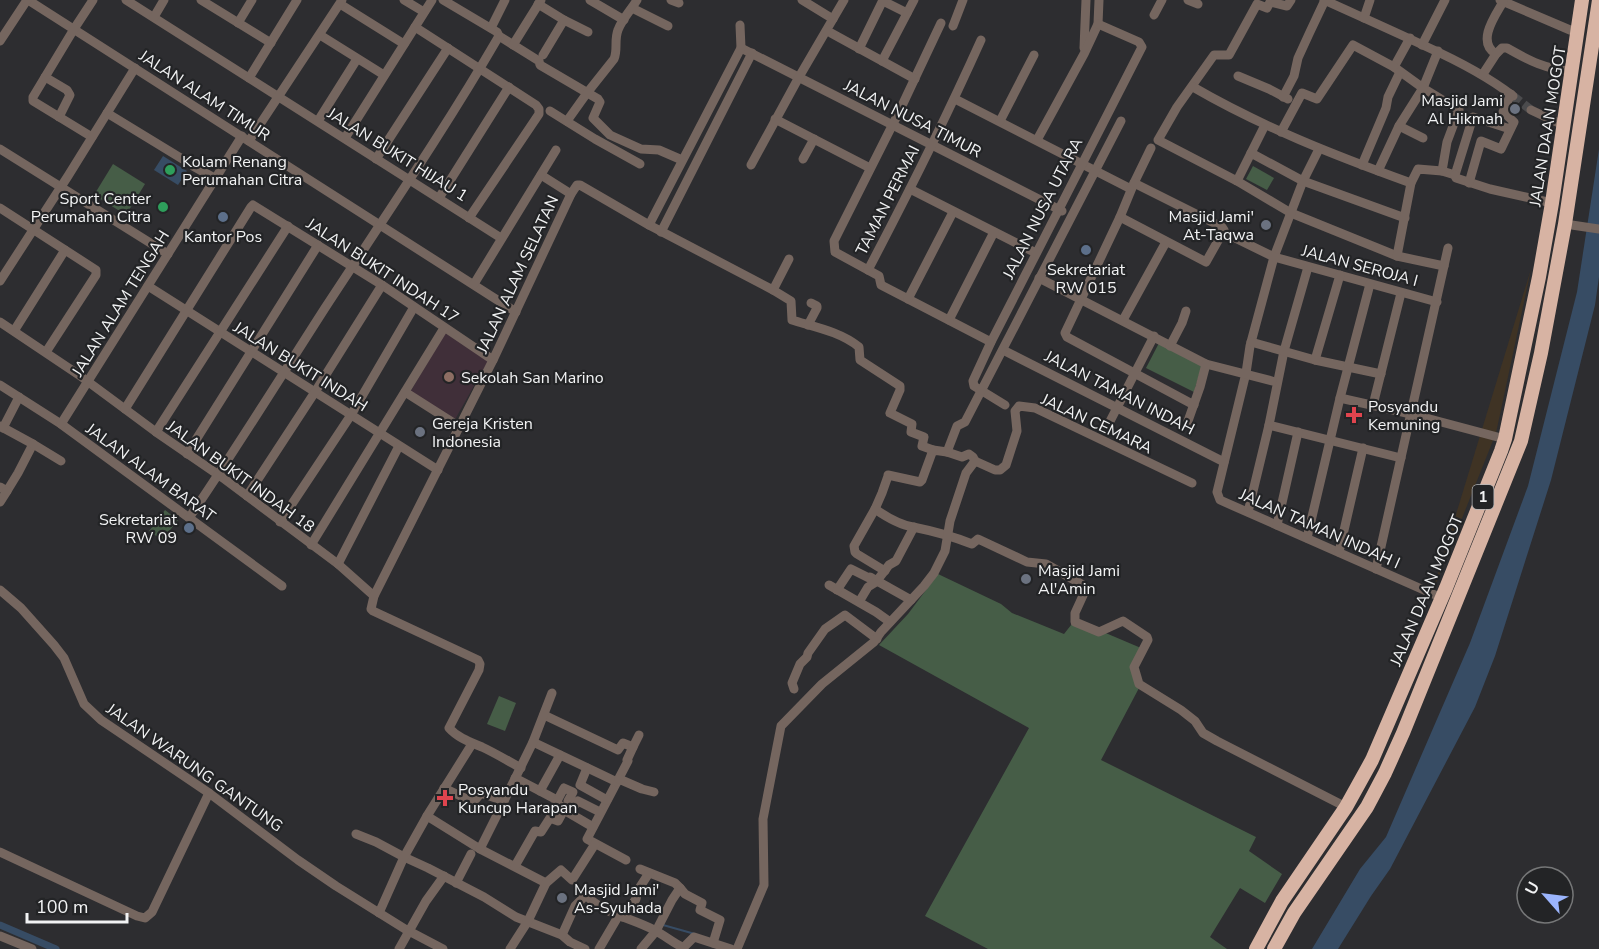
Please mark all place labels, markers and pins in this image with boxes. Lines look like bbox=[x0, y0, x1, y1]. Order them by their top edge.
place label: Masjid Jami Al Hikmah bbox=[1421, 90, 1503, 130]
marker: Masjid Jami Al Hikmah bbox=[1508, 102, 1522, 116]
place label: Kolam Renang Perumahan Citra bbox=[182, 151, 302, 191]
marker: Kolam Renang Perumahan Citra bbox=[163, 163, 177, 177]
place label: Sport Center Perumahan Citra bbox=[31, 188, 151, 228]
marker: Sport Center Perumahan Citra bbox=[156, 200, 170, 214]
place label: Masjid Jami' At-Taqwa bbox=[1169, 206, 1254, 246]
marker: Kantor Pos bbox=[216, 210, 230, 224]
marker: Masjid Jami' At-Taqwa bbox=[1259, 218, 1273, 232]
place label: Kantor Pos bbox=[184, 226, 262, 248]
marker: Sekretariat RW 015 bbox=[1079, 243, 1093, 257]
place label: Sekretariat RW 015 bbox=[1047, 259, 1125, 299]
place label: Sekolah San Marino bbox=[461, 367, 604, 389]
marker: Sekolah San Marino bbox=[442, 370, 456, 384]
place label: Posyandu Kemuning bbox=[1368, 396, 1440, 436]
marker: Posyandu Kemuning bbox=[1345, 406, 1363, 424]
place label: Gereja Kristen Indonesia bbox=[432, 413, 533, 453]
marker: Gereja Kristen Indonesia bbox=[413, 425, 427, 439]
place label: Sekretariat RW 09 bbox=[99, 509, 177, 549]
marker: Sekretariat RW 09 bbox=[182, 521, 196, 535]
place label: Masjid Jami Al'Amin bbox=[1038, 560, 1120, 600]
marker: Masjid Jami Al'Amin bbox=[1019, 572, 1033, 586]
place label: Posyandu Kuncup Harapan bbox=[458, 779, 577, 819]
marker: Posyandu Kuncup Harapan bbox=[436, 789, 454, 807]
place label: Masjid Jami' As-Syuhada bbox=[574, 879, 662, 919]
marker: Masjid Jami' As-Syuhada bbox=[555, 891, 569, 905]

